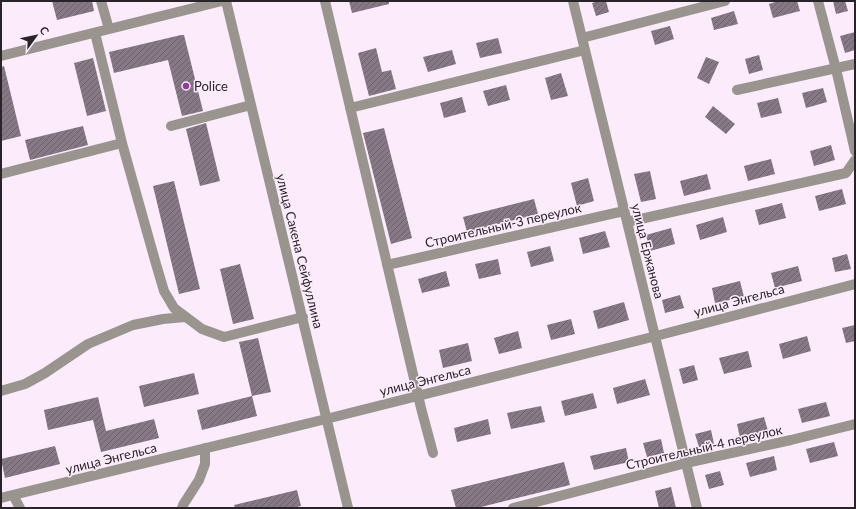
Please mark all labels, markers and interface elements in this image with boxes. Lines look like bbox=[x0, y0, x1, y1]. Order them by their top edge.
north arrow bbox=[16, 16, 56, 56]
text: С bbox=[37, 24, 53, 37]
place label: Police bbox=[194, 78, 228, 94]
marker: Police bbox=[181, 81, 191, 91]
street label: улица Сакена Сейфуллина bbox=[273, 172, 327, 330]
street label: Строительный-3 переулок bbox=[423, 199, 583, 251]
street label: улица Ержанова bbox=[628, 202, 668, 300]
street label: улица Энгельса bbox=[692, 280, 786, 320]
street label: улица Энгельса bbox=[378, 361, 472, 399]
street label: Строительный-4 переулок bbox=[624, 421, 784, 473]
street label: улица Энгельса bbox=[64, 439, 158, 477]

